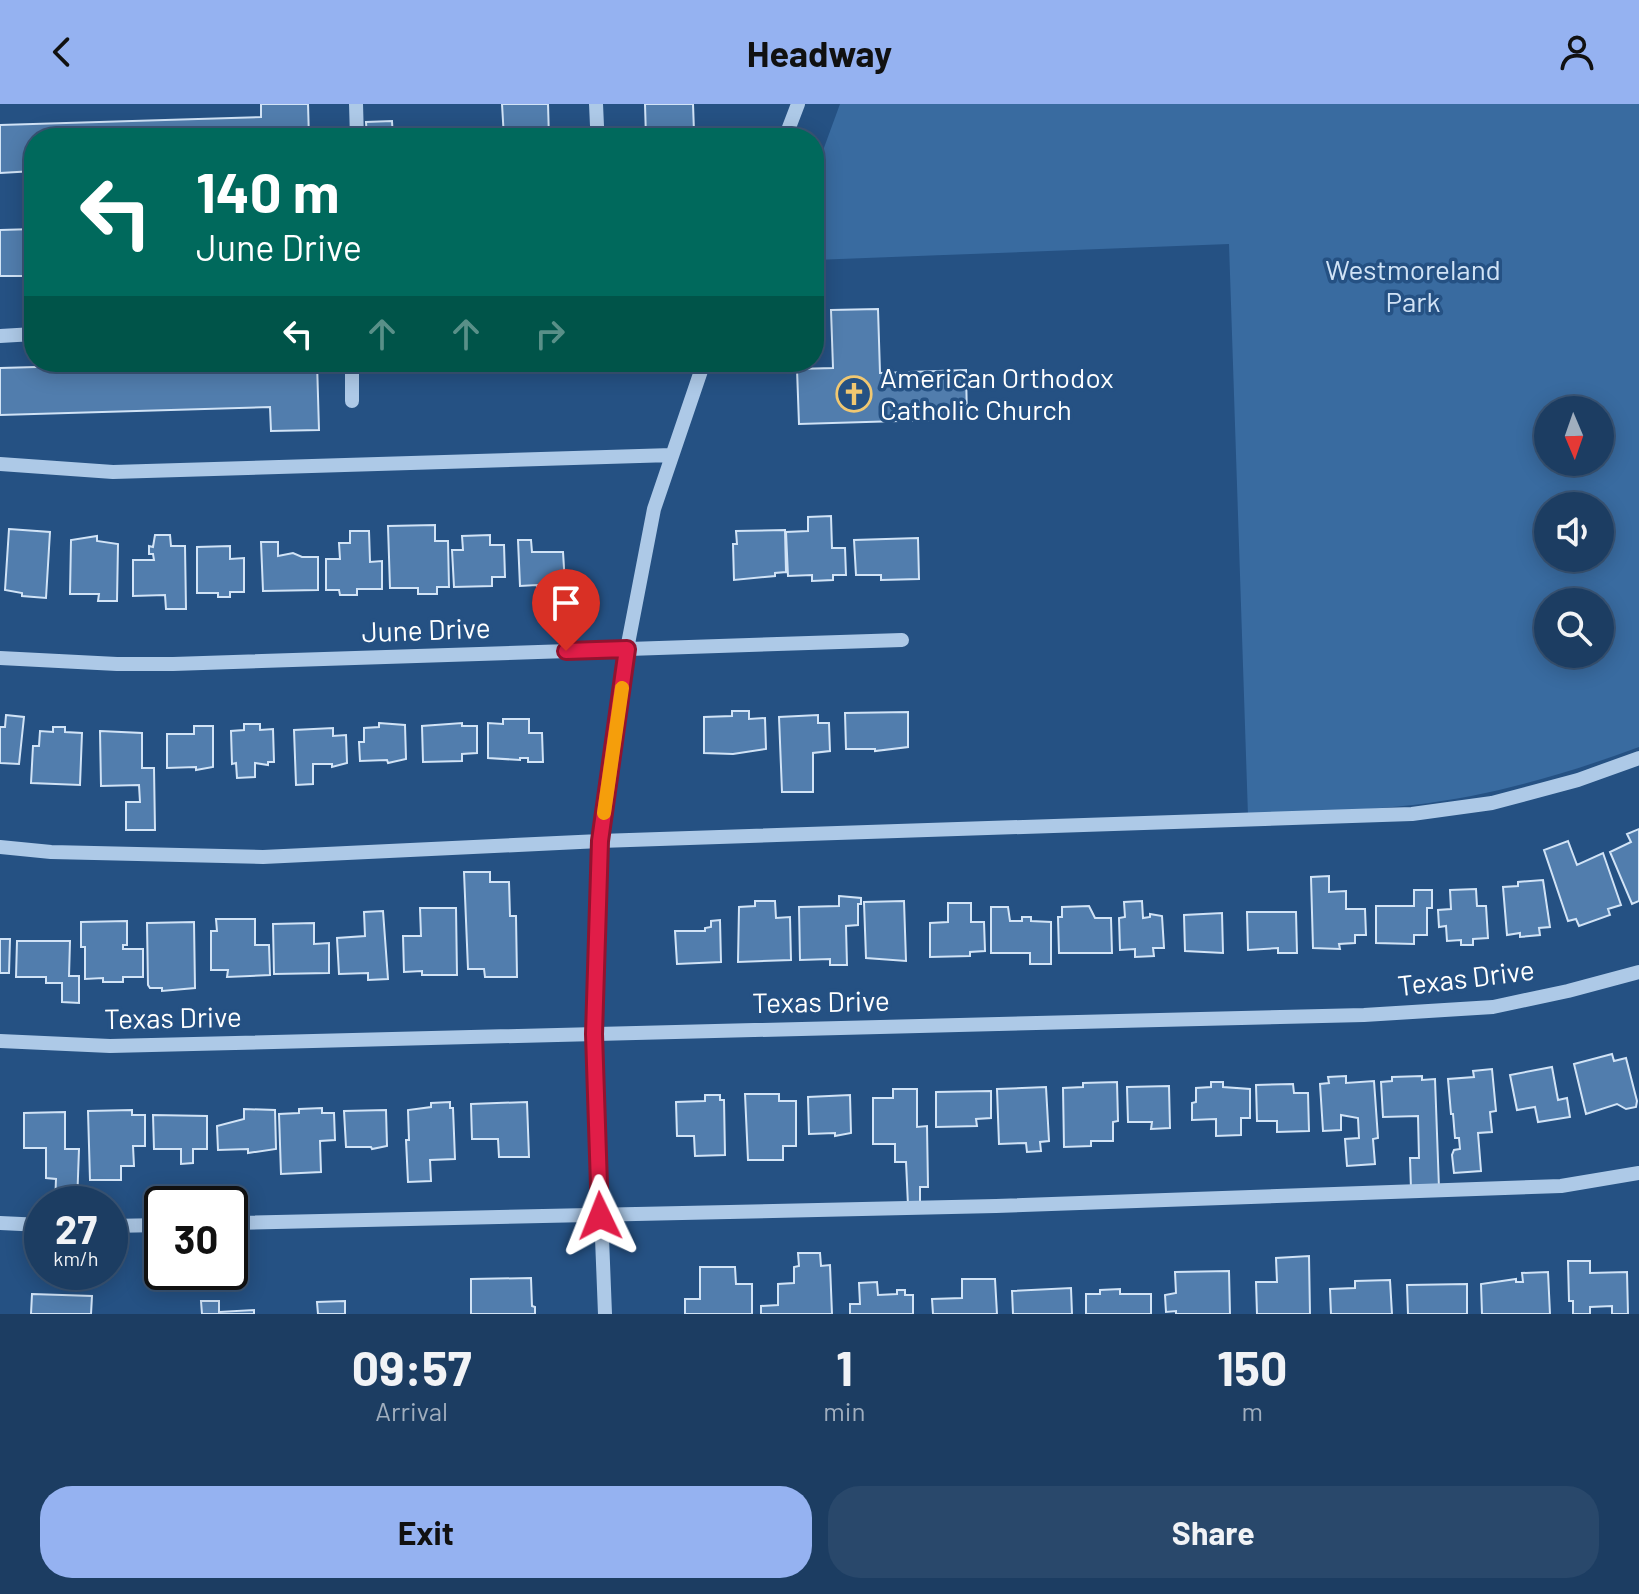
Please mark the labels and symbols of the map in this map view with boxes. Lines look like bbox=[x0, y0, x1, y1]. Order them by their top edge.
park label: Westmoreland Park bbox=[1325, 252, 1501, 318]
place label: American Orthodox Catholic Church bbox=[880, 360, 1114, 426]
church icon: American Orthodox Catholic Church bbox=[835, 375, 873, 413]
north arrow bbox=[1534, 396, 1614, 476]
pin bbox=[532, 569, 600, 651]
street label: June Drive bbox=[361, 610, 491, 648]
street label: Texas Drive bbox=[1396, 952, 1536, 1002]
street label: Texas Drive bbox=[752, 983, 890, 1019]
street label: Texas Drive bbox=[104, 999, 242, 1035]
position arrow bbox=[558, 1174, 642, 1258]
speed limit sign: 30 bbox=[144, 1186, 248, 1290]

